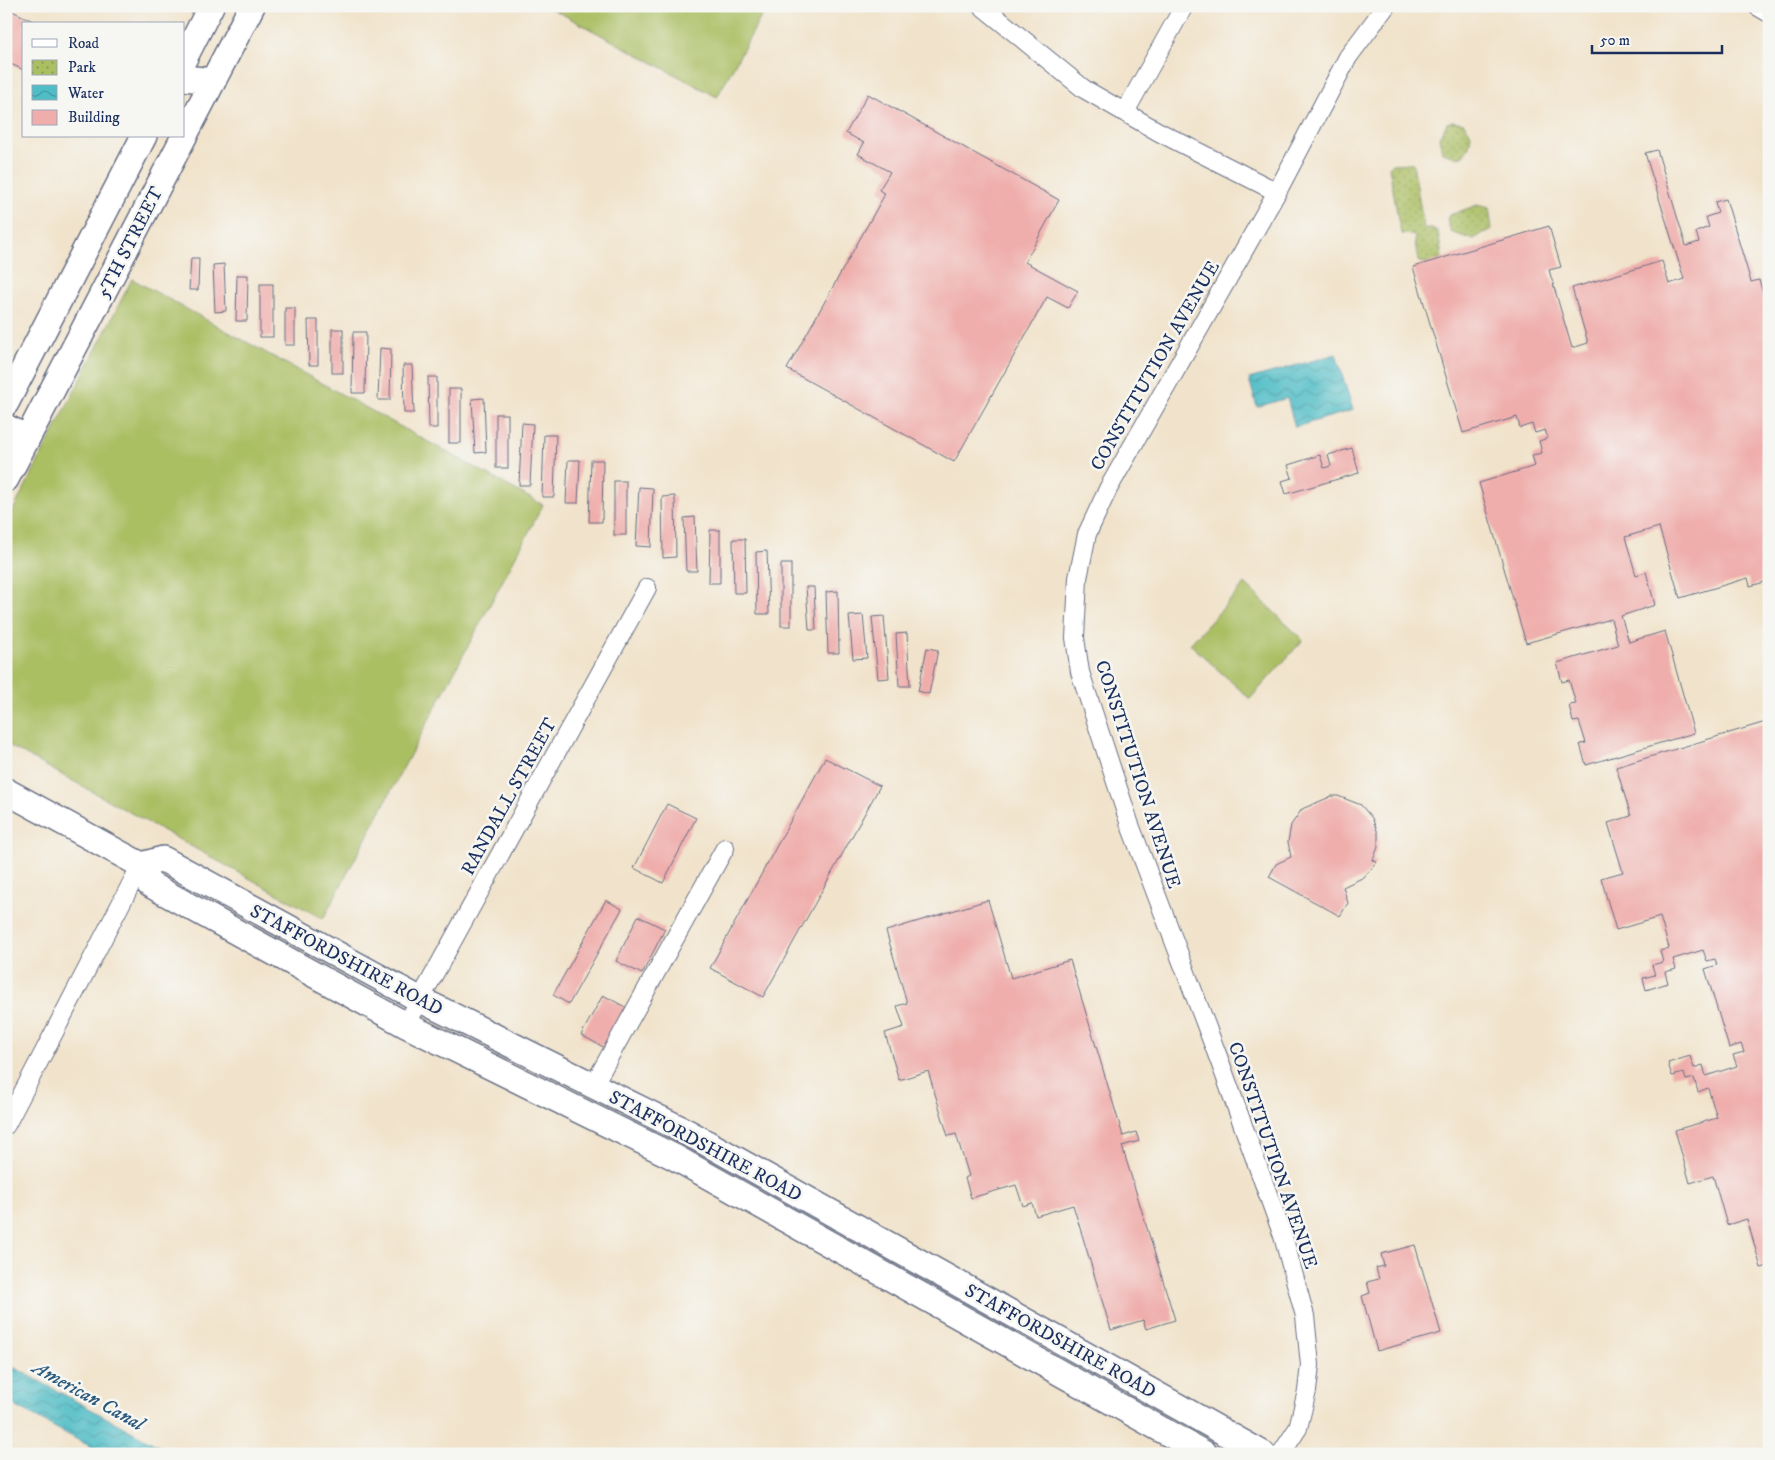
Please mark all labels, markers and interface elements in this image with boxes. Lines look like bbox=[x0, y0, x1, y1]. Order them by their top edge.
legend bbox=[22, 22, 185, 138]
scale bar bbox=[1592, 22, 1722, 54]
text: 50 m bbox=[1600, 31, 1630, 50]
text: Road bbox=[68, 34, 100, 53]
text: Park bbox=[68, 58, 97, 77]
text: Water bbox=[67, 84, 104, 103]
text: Building bbox=[68, 108, 120, 127]
street label: 5TH STREET bbox=[92, 183, 169, 302]
street label: CONSTITUTION AVENUE bbox=[1086, 257, 1225, 475]
street label: CONSTITUTION AVENUE bbox=[1090, 658, 1185, 891]
street label: RANDALL STREET bbox=[457, 714, 562, 879]
street label: STAFFORDSHIRE ROAD bbox=[246, 900, 447, 1021]
street label: CONSTITUTION AVENUE bbox=[1223, 1039, 1322, 1272]
street label: STAFFORDSHIRE ROAD bbox=[605, 1086, 806, 1207]
street label: STAFFORDSHIRE ROAD bbox=[961, 1279, 1160, 1404]
water label: American Canal bbox=[26, 1354, 150, 1438]

